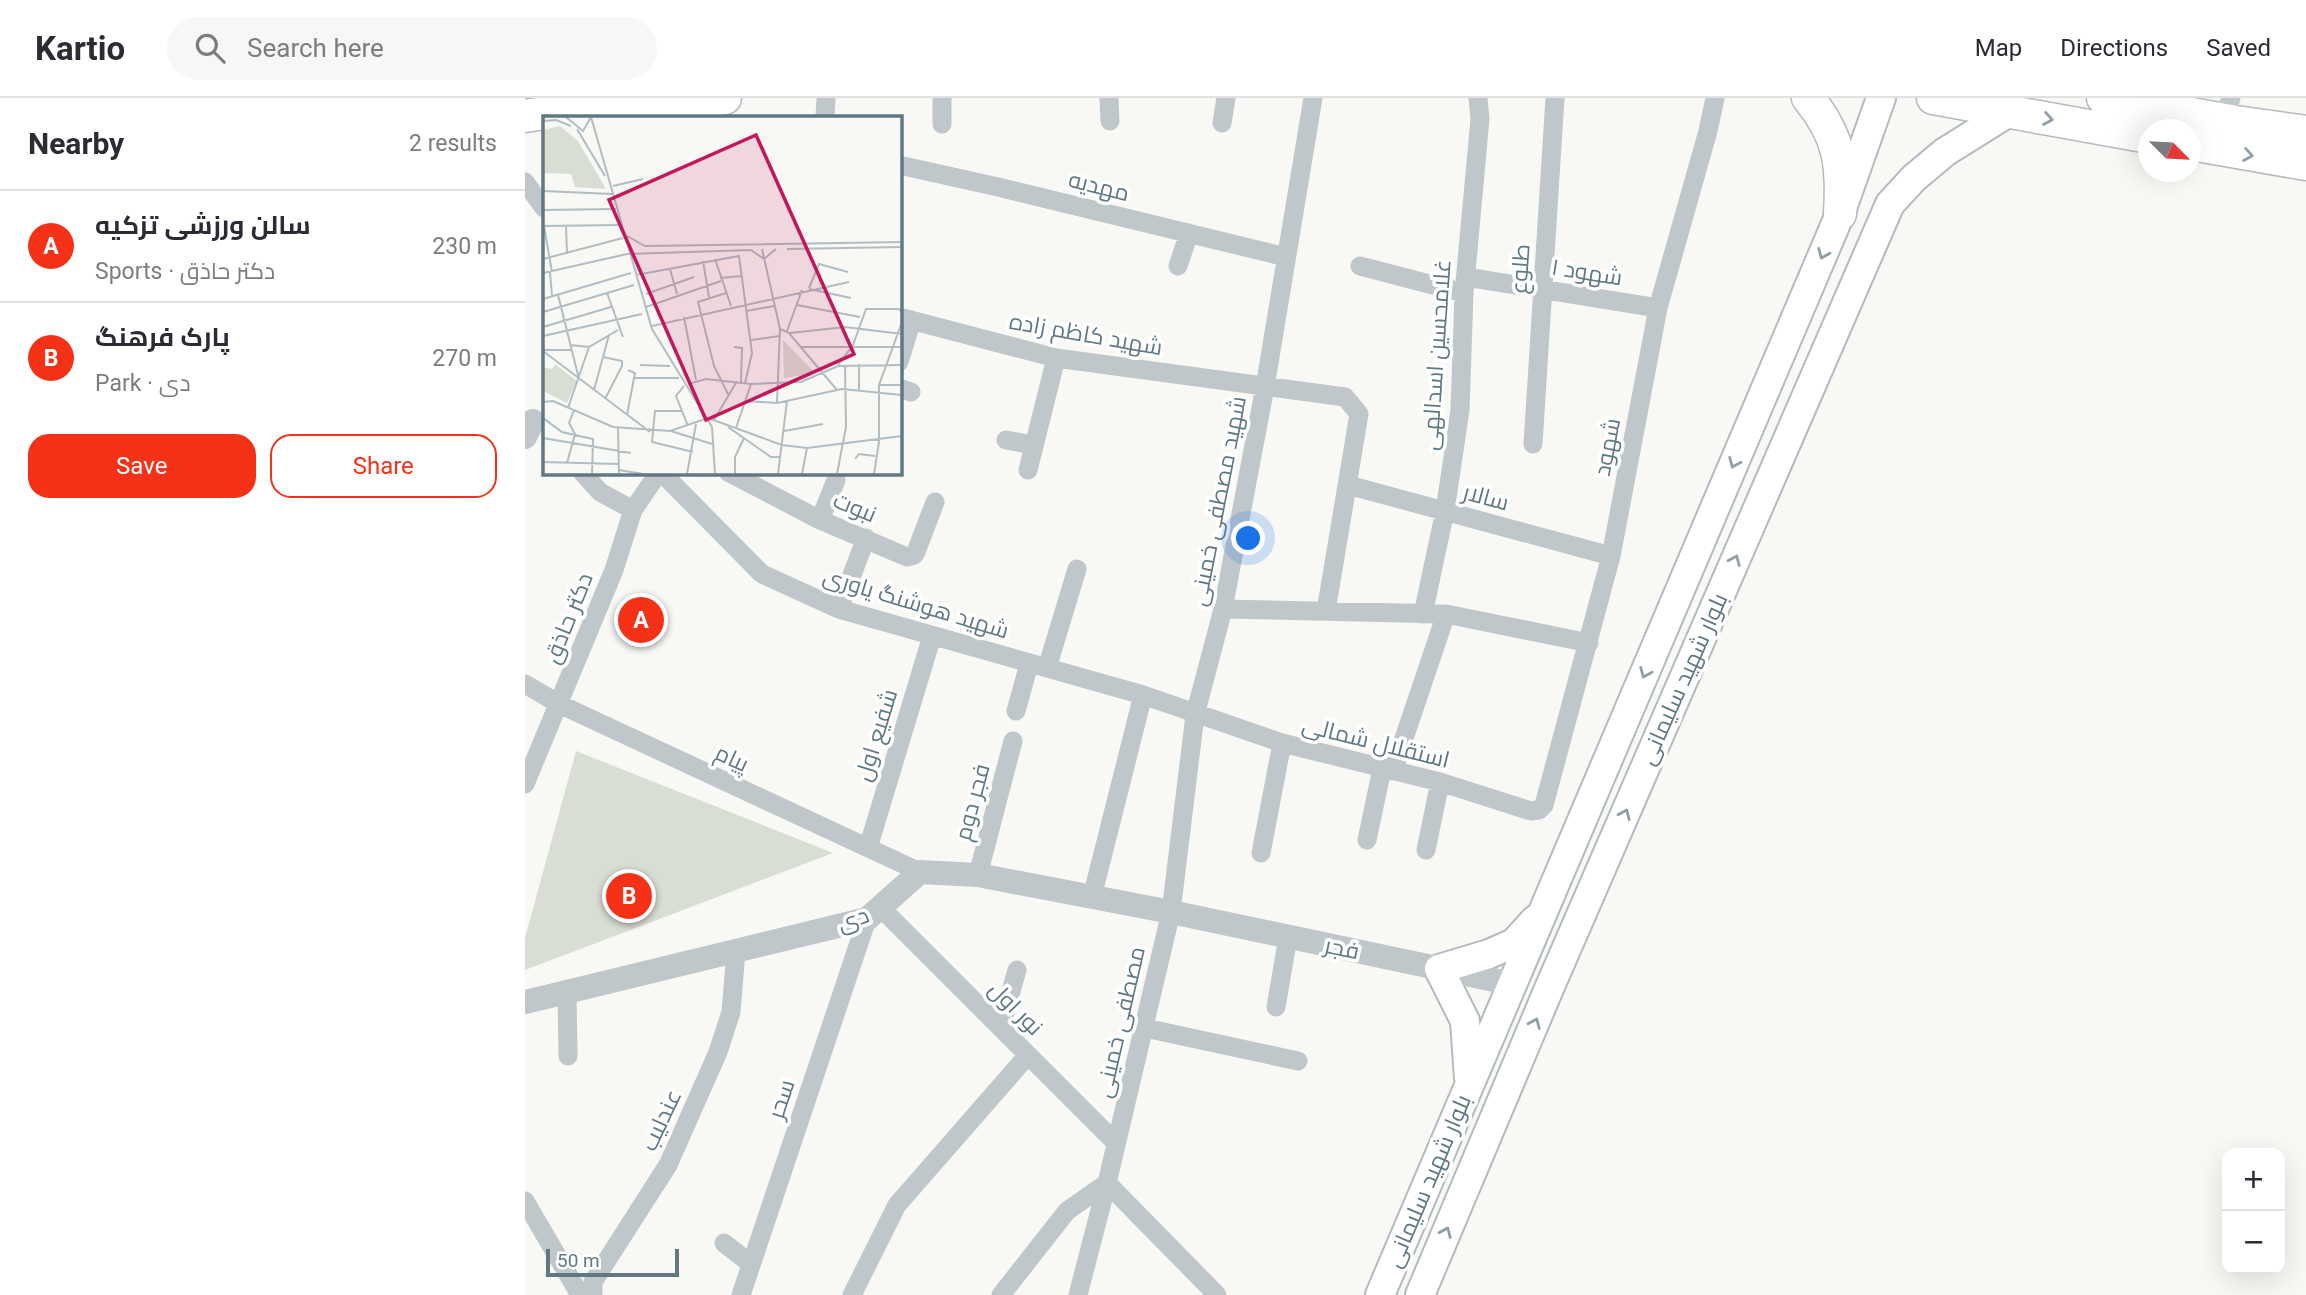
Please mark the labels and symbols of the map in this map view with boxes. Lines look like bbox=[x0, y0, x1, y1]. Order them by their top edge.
one-way arrow bbox=[2043, 111, 2054, 126]
inset map bbox=[543, 116, 901, 474]
north arrow bbox=[2138, 119, 2201, 182]
one-way arrow bbox=[2242, 147, 2254, 162]
street label: مهدیه bbox=[1066, 166, 1132, 207]
street label: طلوع bbox=[1505, 243, 1538, 295]
one-way arrow bbox=[1817, 246, 1831, 259]
street label: شهود ۱ bbox=[1550, 254, 1624, 291]
street label: غلامحسین اسدالهی bbox=[1416, 259, 1457, 452]
street label: شهید کاظم زاده bbox=[1007, 308, 1165, 363]
street label: شهید مصطفی خمینی bbox=[1185, 394, 1252, 608]
street label: شهود bbox=[1589, 416, 1626, 478]
one-way arrow bbox=[1728, 456, 1742, 468]
street label: سالار bbox=[1458, 478, 1512, 517]
street label: نبوت bbox=[829, 487, 880, 528]
your location bbox=[1231, 521, 1265, 555]
one-way arrow bbox=[1727, 555, 1741, 567]
street label: شهید هوشنگ یاوری bbox=[820, 562, 1012, 645]
street label: دکتر حاذق bbox=[538, 569, 599, 667]
street label: بلوار شهید سلیمانی bbox=[1633, 589, 1733, 769]
pin: A bbox=[618, 594, 664, 646]
one-way arrow bbox=[1639, 665, 1653, 678]
street label: شفیع اول bbox=[850, 686, 905, 785]
street label: استقلال شمالی bbox=[1299, 711, 1452, 774]
street label: پیام bbox=[710, 739, 753, 780]
street label: فجر دوم bbox=[949, 761, 998, 844]
one-way arrow bbox=[1617, 809, 1631, 821]
pin: B bbox=[606, 870, 652, 922]
street label: دی bbox=[834, 901, 873, 938]
street label: فجر bbox=[1320, 931, 1362, 965]
street label: مصطفی خمینی bbox=[1090, 944, 1151, 1100]
street label: نور اول bbox=[983, 976, 1048, 1041]
one-way arrow bbox=[1526, 1017, 1540, 1029]
street label: سحر bbox=[762, 1076, 800, 1124]
street label: عندلیب bbox=[636, 1085, 687, 1155]
street label: بلوار شهید سلیمانی bbox=[1380, 1091, 1477, 1272]
one-way arrow bbox=[1438, 1227, 1452, 1239]
scale bar bbox=[546, 1246, 679, 1278]

